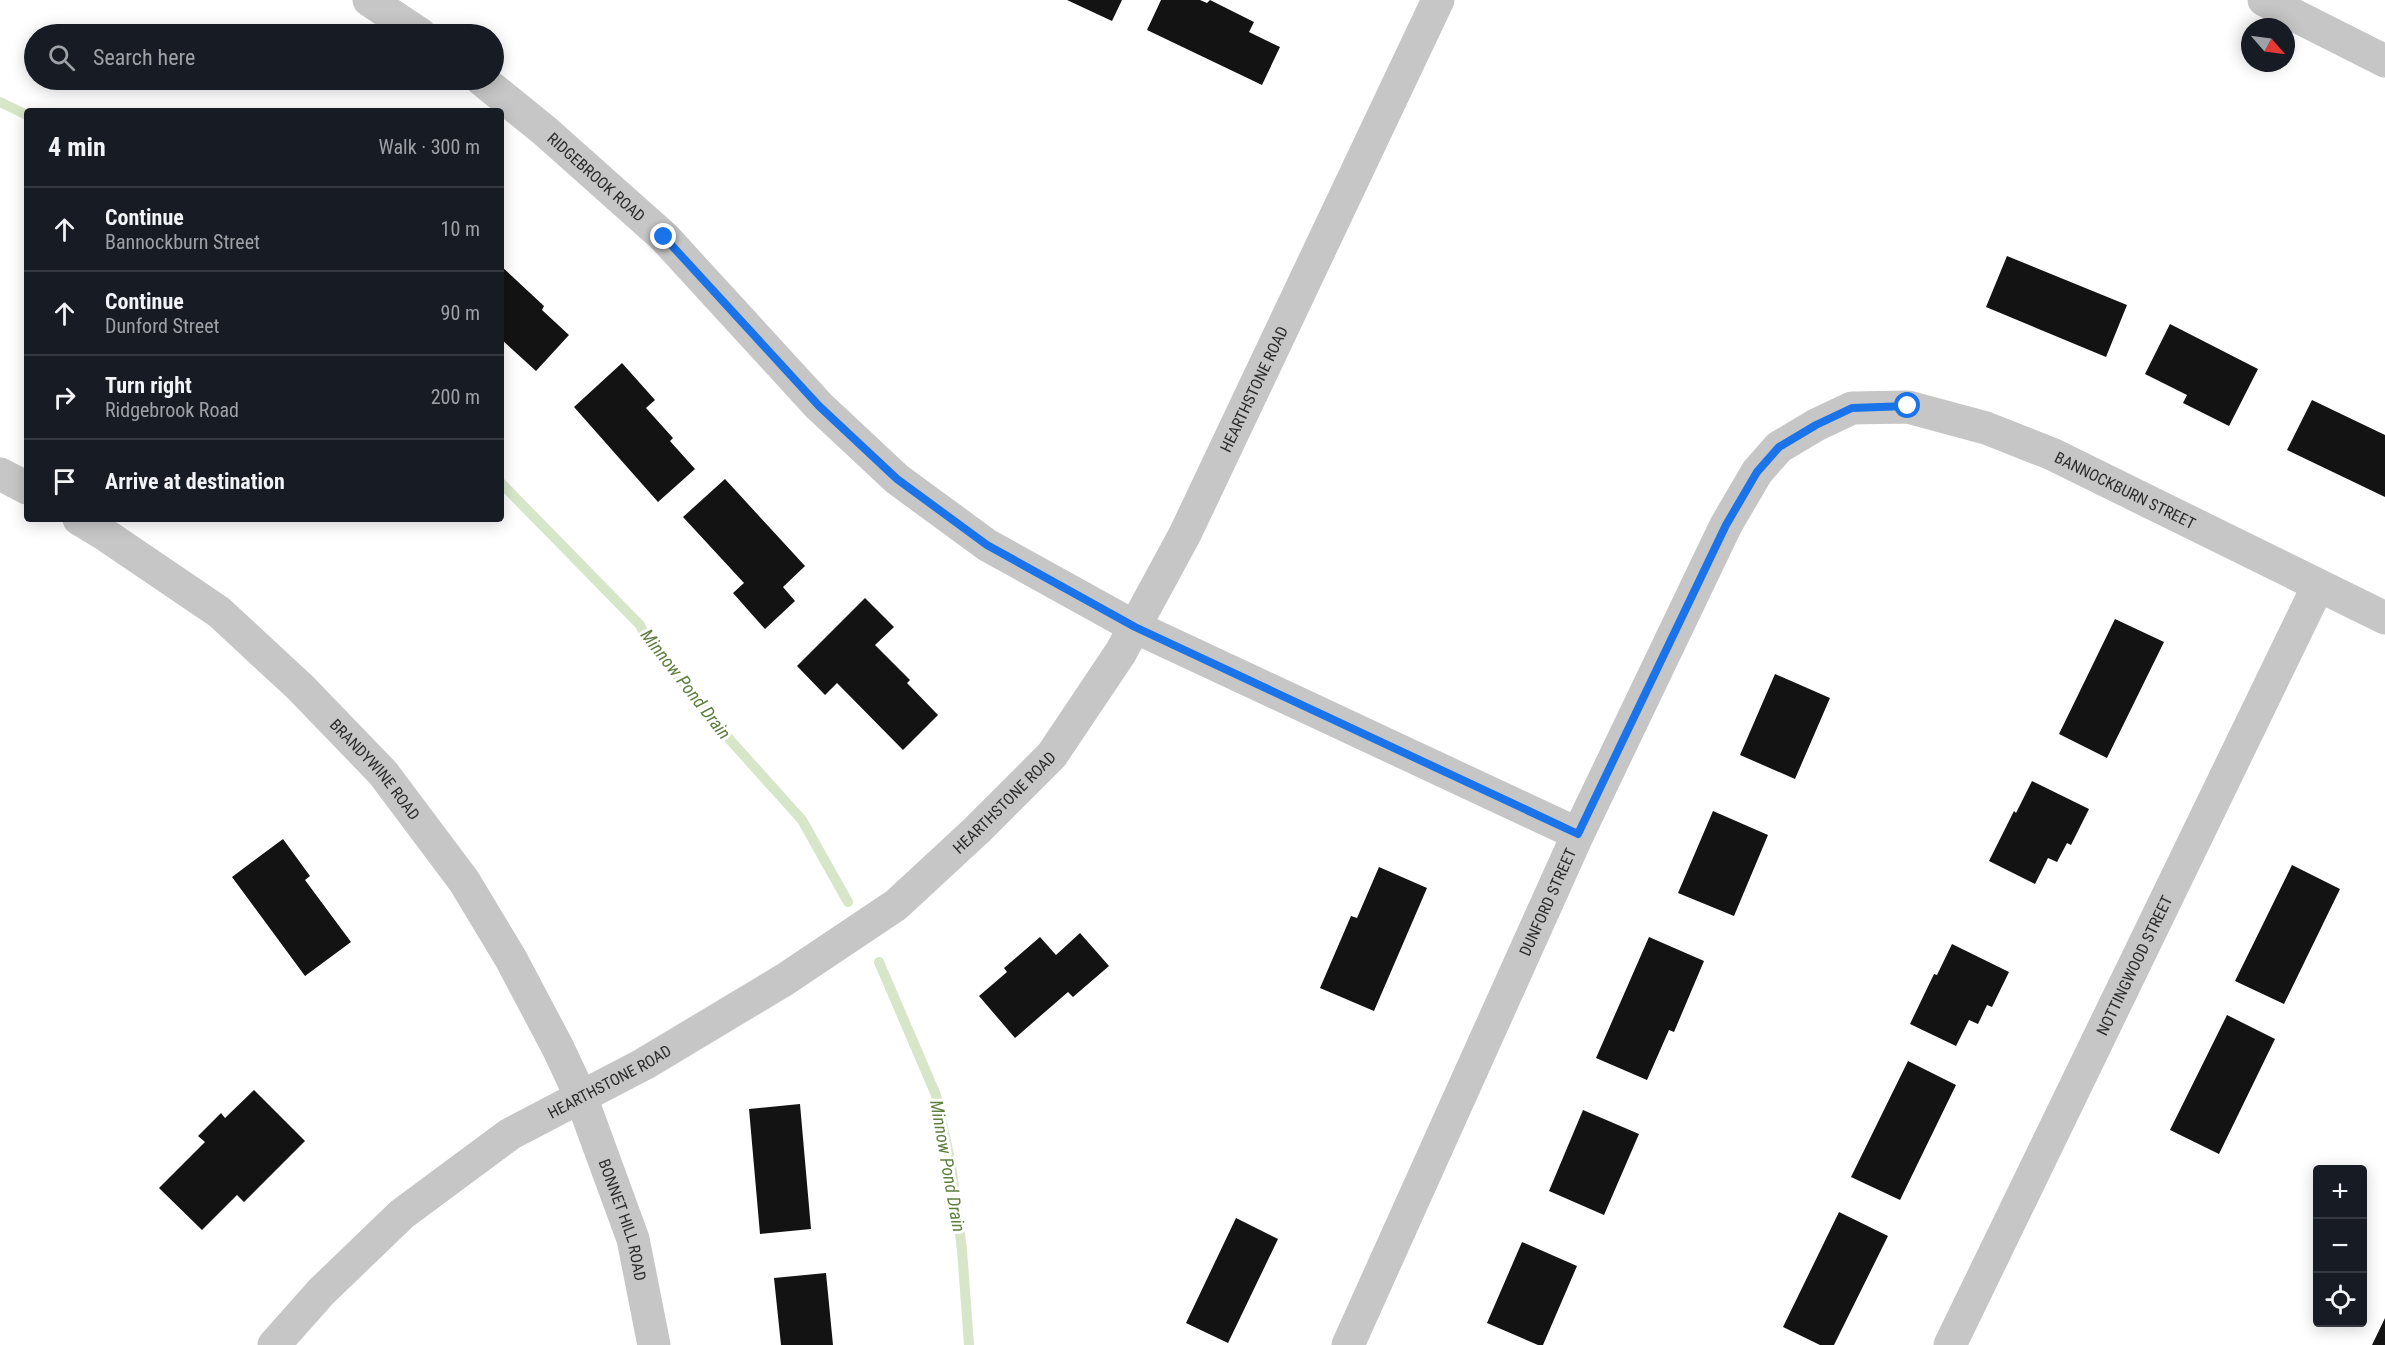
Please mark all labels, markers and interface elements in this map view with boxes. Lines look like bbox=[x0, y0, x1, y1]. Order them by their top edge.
north arrow bbox=[2241, 18, 2295, 72]
search box bbox=[24, 24, 504, 90]
icon: search bbox=[45, 41, 78, 74]
text: Search here bbox=[93, 45, 195, 70]
street label: RIDGEBROOK ROAD bbox=[544, 128, 649, 225]
text: 4 min bbox=[48, 132, 106, 162]
text: Walk · 300 m bbox=[379, 135, 480, 159]
text: Continue bbox=[105, 205, 184, 230]
icon: ahead bbox=[48, 213, 81, 246]
text: 10 m bbox=[441, 217, 480, 241]
route end bbox=[650, 223, 676, 249]
text: Bannockburn Street bbox=[105, 230, 260, 254]
text: Continue bbox=[105, 289, 184, 314]
icon: ahead bbox=[48, 297, 81, 330]
text: 90 m bbox=[441, 301, 480, 325]
text: Dunford Street bbox=[105, 314, 219, 338]
street label: HEARTHSTONE ROAD bbox=[1216, 323, 1292, 455]
text: Turn right bbox=[105, 373, 192, 398]
icon: right bbox=[48, 381, 81, 414]
text: 200 m bbox=[431, 385, 480, 409]
route start bbox=[1894, 392, 1920, 418]
text: Ridgebrook Road bbox=[105, 398, 239, 422]
street label: BANNOCKBURN STREET bbox=[2052, 447, 2199, 533]
icon: arrive bbox=[48, 465, 81, 498]
text: Arrive at destination bbox=[105, 469, 285, 494]
water label: Minnow Pond Drain bbox=[637, 625, 735, 743]
street label: BRANDYWINE ROAD bbox=[326, 715, 424, 823]
street label: HEARTHSTONE ROAD bbox=[949, 747, 1060, 857]
street label: DUNFORD STREET bbox=[1515, 845, 1580, 959]
street label: NOTTINGWOOD STREET bbox=[2092, 892, 2176, 1038]
street label: HEARTHSTONE ROAD bbox=[544, 1041, 674, 1122]
water label: Minnow Pond Drain bbox=[926, 1098, 970, 1234]
street label: BONNET HILL ROAD bbox=[595, 1156, 651, 1283]
map controls bbox=[2313, 1165, 2367, 1327]
button: + bbox=[2313, 1165, 2367, 1219]
button: − bbox=[2313, 1219, 2367, 1273]
button: locate bbox=[2313, 1273, 2367, 1327]

